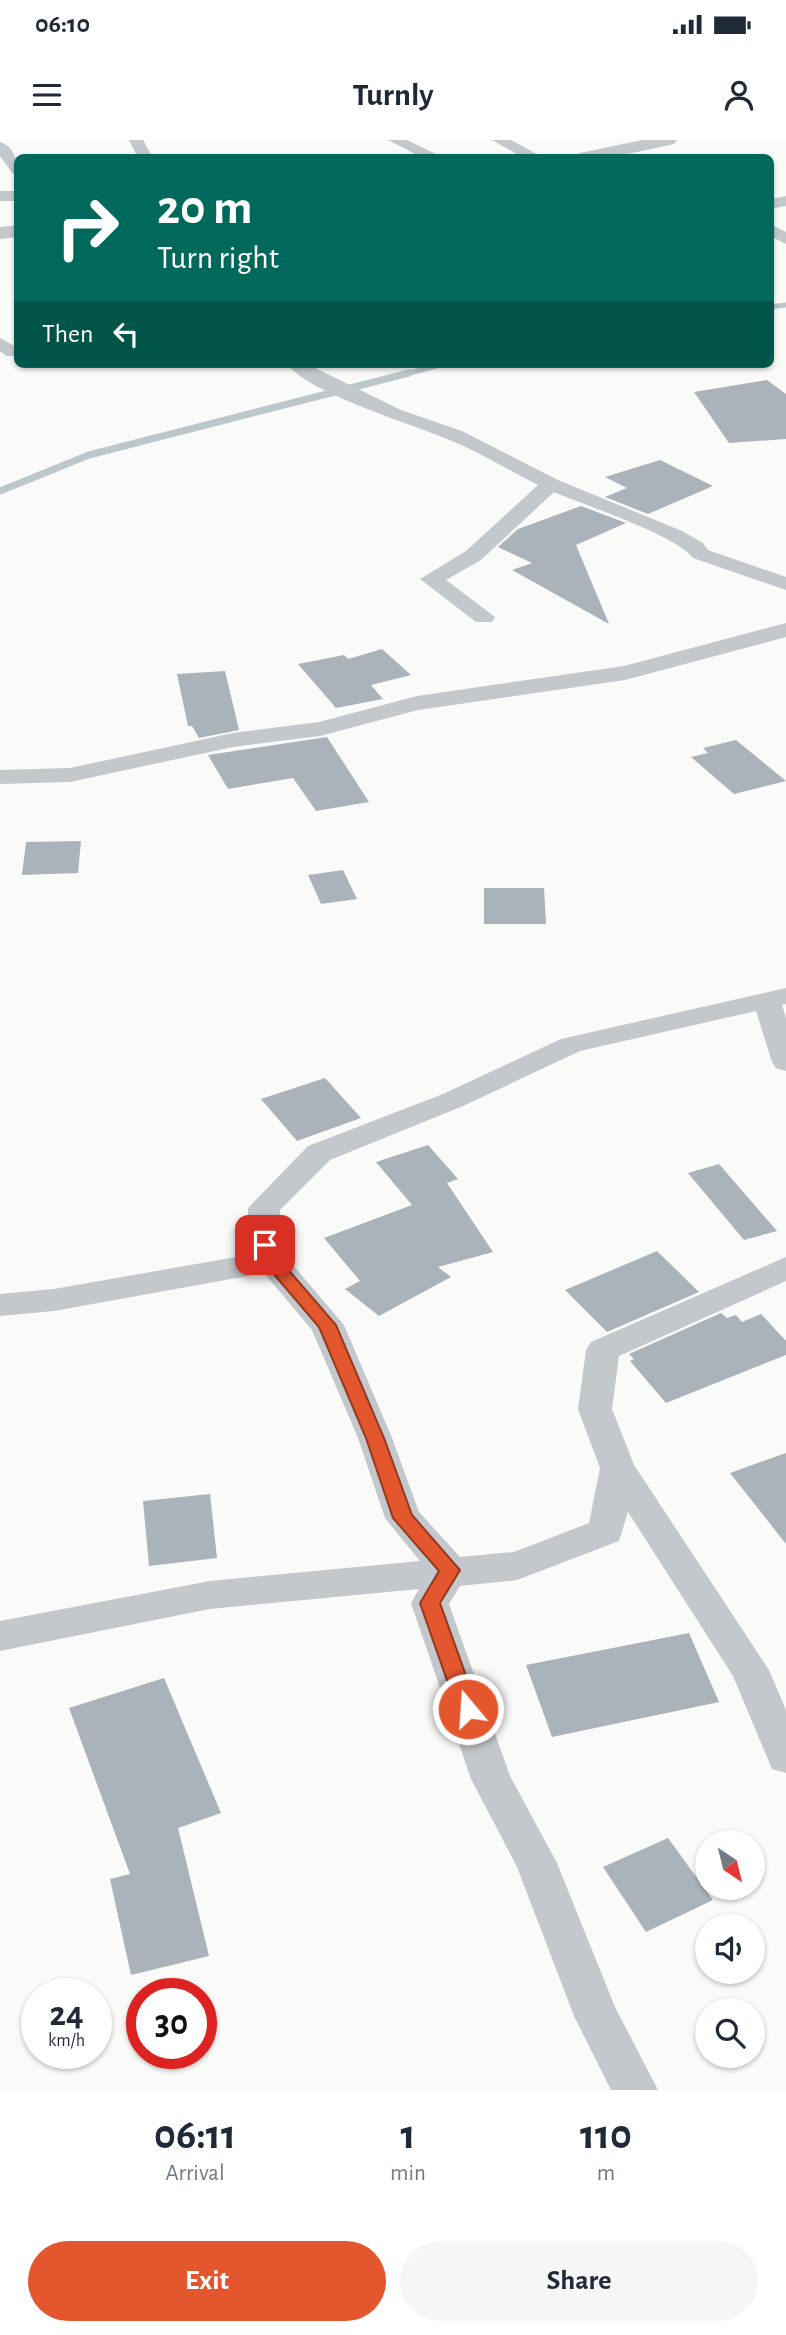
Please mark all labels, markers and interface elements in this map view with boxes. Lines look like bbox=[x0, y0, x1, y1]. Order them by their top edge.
text: 06:10 bbox=[35, 11, 90, 37]
icon: menu bbox=[28, 76, 66, 114]
icon: person bbox=[720, 76, 758, 114]
text: Turnly bbox=[352, 79, 434, 111]
icon: right bbox=[42, 182, 133, 273]
text: 20 m bbox=[157, 184, 253, 233]
text: Turn right bbox=[157, 242, 279, 274]
icon: left bbox=[107, 315, 145, 353]
text: Then bbox=[42, 321, 93, 347]
pin bbox=[235, 1215, 295, 1275]
icon: arrive bbox=[246, 1226, 284, 1264]
position arrow bbox=[431, 1672, 505, 1746]
north arrow bbox=[695, 1830, 765, 1900]
map controls bbox=[695, 1830, 765, 2068]
button: sound bbox=[695, 1914, 765, 1984]
speed limit sign: 30 bbox=[126, 1978, 217, 2069]
text: 24 bbox=[49, 1997, 84, 2032]
button: search bbox=[695, 1998, 765, 2068]
text: km/h bbox=[48, 2032, 85, 2050]
text: 06:11 bbox=[154, 2114, 236, 2156]
text: 1 bbox=[400, 2114, 416, 2156]
text: 110 bbox=[580, 2114, 632, 2156]
text: Arrival bbox=[165, 2162, 225, 2185]
text: min bbox=[390, 2162, 426, 2185]
text: m bbox=[597, 2162, 615, 2185]
button: Exit bbox=[28, 2241, 386, 2321]
button: Share bbox=[400, 2241, 758, 2321]

